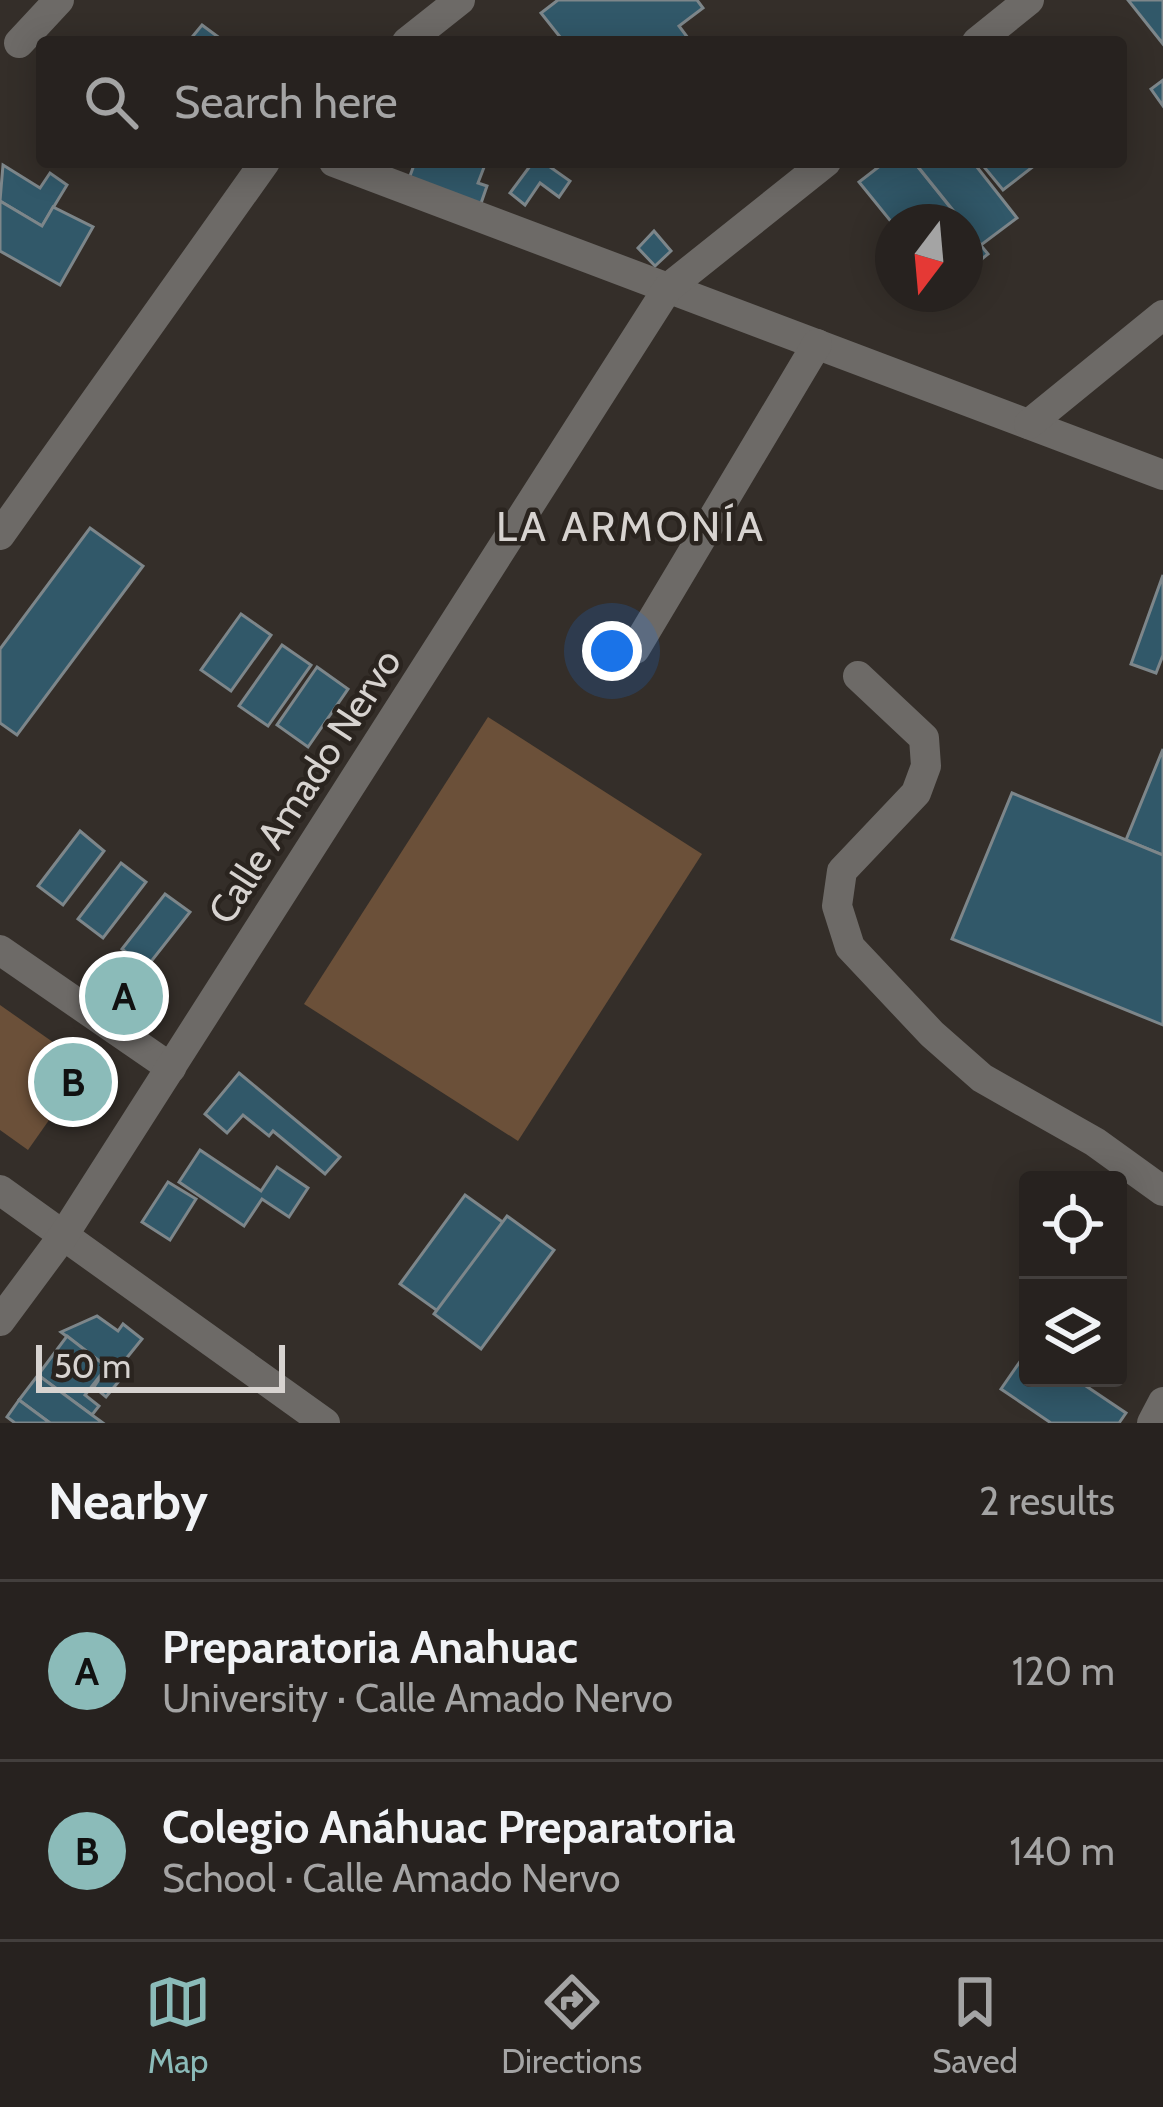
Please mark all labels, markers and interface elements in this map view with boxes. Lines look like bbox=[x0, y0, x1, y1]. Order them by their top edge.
search box bbox=[36, 36, 1127, 168]
icon: search bbox=[78, 69, 144, 135]
text: Search here bbox=[174, 75, 398, 129]
north arrow bbox=[875, 204, 983, 312]
district label: LA ARMONÍA bbox=[496, 500, 766, 552]
your location bbox=[582, 621, 642, 681]
street label: Calle Amado Nervo bbox=[197, 640, 411, 932]
pin: A bbox=[85, 951, 163, 1041]
pin: B bbox=[34, 1037, 112, 1127]
map controls bbox=[1019, 1171, 1127, 1387]
button: locate bbox=[1019, 1171, 1127, 1279]
button: layers bbox=[1019, 1279, 1127, 1387]
scale bar bbox=[36, 1339, 285, 1392]
text: 50 m bbox=[54, 1346, 131, 1386]
text: Nearby bbox=[48, 1470, 208, 1532]
text: 2 results bbox=[979, 1477, 1115, 1525]
text: Preparatoria Anahuac bbox=[162, 1620, 578, 1674]
text: A bbox=[75, 1647, 99, 1695]
text: 120 m bbox=[1012, 1647, 1115, 1695]
text: University · Calle Amado Nervo bbox=[162, 1674, 673, 1722]
text: Colegio Anáhuac Preparatoria bbox=[162, 1800, 735, 1854]
text: B bbox=[75, 1827, 99, 1875]
text: 140 m bbox=[1010, 1827, 1115, 1875]
text: School · Calle Amado Nervo bbox=[162, 1854, 621, 1902]
tab: Map bbox=[145, 1969, 211, 2081]
tab: Directions bbox=[501, 1969, 642, 2081]
tab: Saved bbox=[932, 1969, 1018, 2081]

